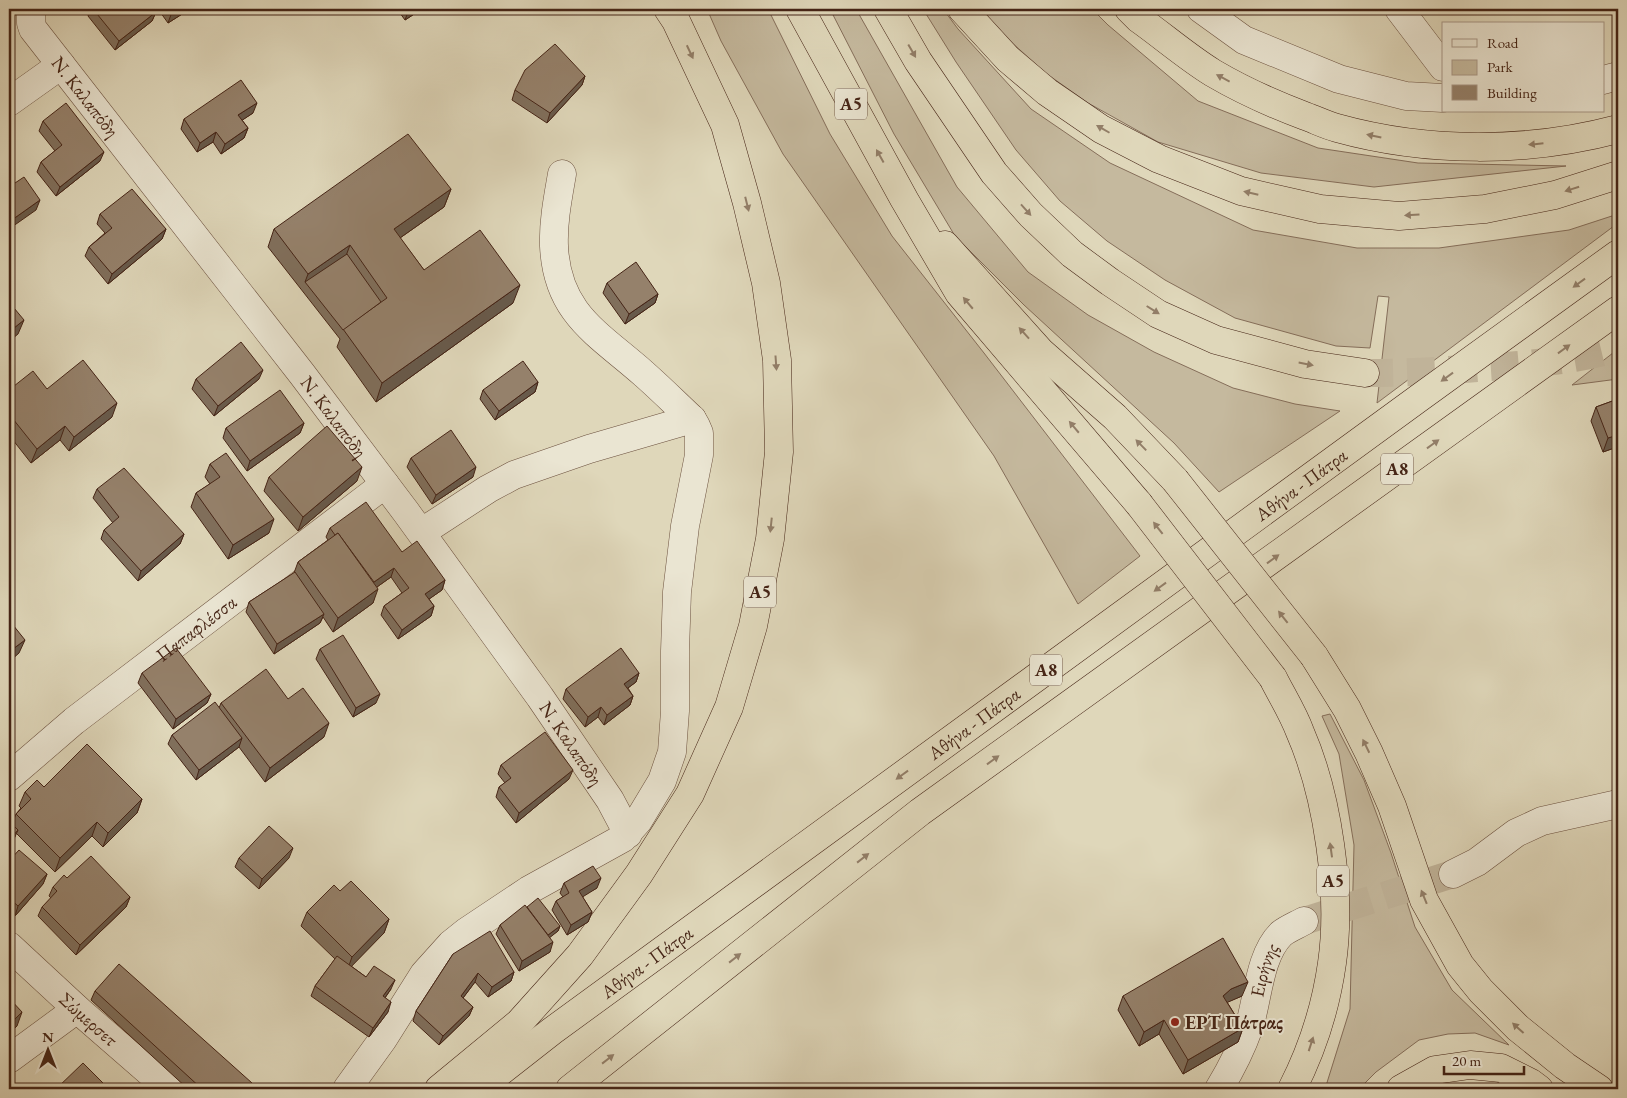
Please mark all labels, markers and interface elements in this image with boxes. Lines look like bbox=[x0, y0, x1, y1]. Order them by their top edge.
legend bbox=[1442, 22, 1604, 112]
text: Road bbox=[1487, 33, 1519, 52]
one-way arrow bbox=[908, 44, 916, 58]
one-way arrow bbox=[687, 45, 695, 59]
street label: Ν. Καλαπόδη bbox=[46, 51, 125, 143]
text: Park bbox=[1487, 57, 1514, 76]
one-way arrow bbox=[1216, 74, 1230, 82]
text: Building bbox=[1487, 83, 1537, 102]
road number: Α5 bbox=[835, 88, 867, 120]
one-way arrow bbox=[1096, 125, 1109, 134]
one-way arrow bbox=[1367, 132, 1382, 140]
one-way arrow bbox=[1528, 140, 1544, 148]
one-way arrow bbox=[876, 149, 884, 163]
one-way arrow bbox=[1564, 186, 1579, 194]
one-way arrow bbox=[1243, 189, 1259, 197]
one-way arrow bbox=[744, 196, 752, 211]
one-way arrow bbox=[1020, 203, 1032, 215]
one-way arrow bbox=[1403, 211, 1419, 219]
one-way arrow bbox=[1573, 277, 1586, 288]
one-way arrow bbox=[963, 297, 974, 310]
one-way arrow bbox=[1146, 305, 1160, 315]
one-way arrow bbox=[1018, 327, 1029, 340]
one-way arrow bbox=[1558, 344, 1571, 354]
one-way arrow bbox=[773, 356, 781, 372]
one-way arrow bbox=[1298, 360, 1314, 368]
street label: Ν. Καλαπόδη bbox=[295, 371, 373, 463]
one-way arrow bbox=[1441, 372, 1454, 383]
one-way arrow bbox=[1068, 421, 1079, 434]
one-way arrow bbox=[1136, 439, 1148, 451]
one-way arrow bbox=[1426, 439, 1440, 449]
street label: Αθήνα - Πάτρα bbox=[1249, 443, 1352, 527]
road number: Α8 bbox=[1381, 454, 1413, 484]
one-way arrow bbox=[767, 518, 775, 534]
one-way arrow bbox=[1152, 522, 1163, 535]
one-way arrow bbox=[1266, 555, 1279, 565]
road number: Α5 bbox=[744, 576, 776, 608]
one-way arrow bbox=[1154, 581, 1167, 592]
street label: Παπαφλέσσα bbox=[151, 590, 242, 667]
one-way arrow bbox=[1278, 611, 1289, 624]
road number: Α8 bbox=[1030, 654, 1062, 686]
street label: Αθήνα - Πάτρα bbox=[922, 681, 1025, 766]
street label: Ν. Καλαπόδη bbox=[534, 697, 609, 791]
one-way arrow bbox=[1361, 739, 1369, 753]
one-way arrow bbox=[986, 755, 1000, 765]
one-way arrow bbox=[895, 770, 908, 780]
one-way arrow bbox=[1326, 842, 1334, 858]
one-way arrow bbox=[856, 852, 869, 863]
road number: Α5 bbox=[1317, 866, 1349, 896]
one-way arrow bbox=[1420, 890, 1427, 905]
street label: Αθήνα - Πάτρα bbox=[595, 920, 698, 1005]
street label: Ειρήνης bbox=[1244, 938, 1284, 999]
one-way arrow bbox=[729, 953, 742, 964]
street label: Σώμερσετ bbox=[54, 987, 123, 1052]
place label: ΕΡΤ Πάτρας bbox=[1185, 1010, 1283, 1035]
marker: ΕΡΤ Πάτρας bbox=[1169, 1016, 1181, 1028]
one-way arrow bbox=[1513, 1022, 1525, 1034]
north arrow bbox=[22, 1026, 72, 1076]
text: N bbox=[42, 1028, 54, 1046]
one-way arrow bbox=[1308, 1037, 1315, 1052]
scale bar bbox=[1444, 1043, 1524, 1075]
text: 20 m bbox=[1452, 1051, 1481, 1070]
one-way arrow bbox=[601, 1054, 615, 1064]

